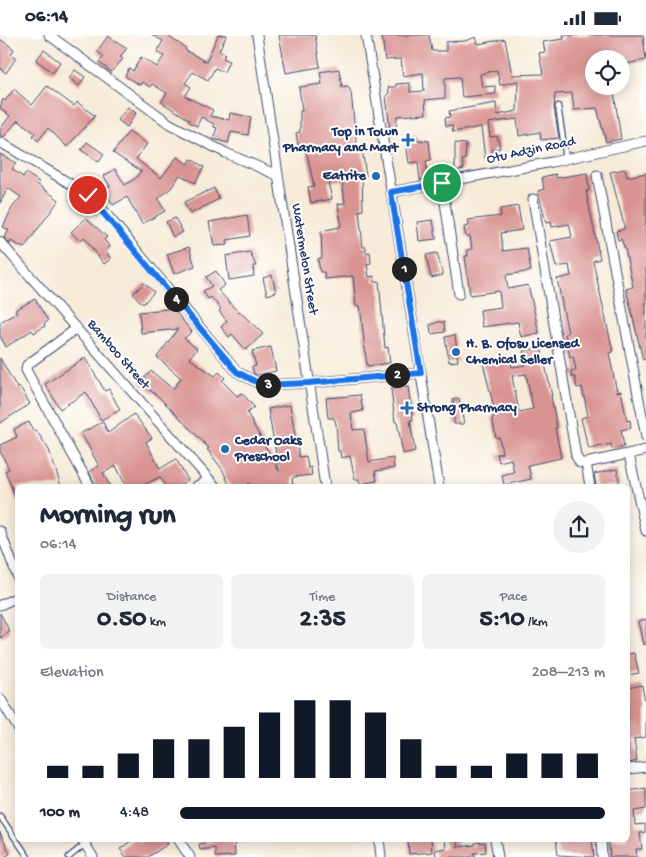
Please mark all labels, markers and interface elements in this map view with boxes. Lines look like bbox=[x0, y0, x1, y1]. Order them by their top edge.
text: 06:14 bbox=[25, 6, 68, 29]
map controls bbox=[585, 50, 630, 95]
button: locate bbox=[585, 50, 630, 95]
place label: Top in Town Pharmacy and Mart bbox=[282, 124, 399, 157]
street label: Otu Adzin Road bbox=[485, 133, 579, 169]
marker: Top in Town Pharmacy and Mart bbox=[402, 134, 414, 146]
pin bbox=[421, 162, 463, 204]
place label: Eatrite bbox=[323, 168, 367, 185]
icon: arrive bbox=[428, 169, 456, 197]
marker: Eatrite bbox=[370, 170, 382, 182]
pin bbox=[67, 174, 109, 216]
icon: check bbox=[74, 181, 102, 209]
street label: Watermelon Street bbox=[287, 202, 321, 317]
pin: 1 bbox=[392, 257, 416, 281]
text: 1 bbox=[402, 261, 407, 278]
pin: 4 bbox=[164, 287, 188, 311]
text: 4 bbox=[173, 291, 180, 308]
street label: Bamboo Street bbox=[82, 316, 154, 395]
place label: H. B. Ofosu Licensed Chemical Seller bbox=[465, 336, 581, 369]
marker: H. B. Ofosu Licensed Chemical Seller bbox=[450, 346, 462, 358]
pin: 2 bbox=[384, 363, 410, 387]
text: 2 bbox=[394, 367, 401, 384]
pin: 3 bbox=[256, 373, 280, 397]
text: 3 bbox=[265, 377, 272, 394]
place label: Strong Pharmacy bbox=[417, 400, 517, 417]
marker: Strong Pharmacy bbox=[401, 402, 413, 414]
place label: Cedar Oaks Preschool bbox=[234, 433, 303, 466]
marker: Cedar Oaks Preschool bbox=[219, 443, 231, 455]
text: Morning run bbox=[40, 500, 175, 533]
button: share bbox=[553, 501, 605, 553]
text: 06:14 bbox=[40, 536, 76, 555]
text: Distance bbox=[107, 589, 156, 606]
text: Time bbox=[310, 589, 335, 606]
text: Pace bbox=[500, 589, 527, 606]
text: 0.50 bbox=[97, 606, 146, 635]
text: 2:35 bbox=[299, 606, 346, 635]
text: 5:10 bbox=[479, 606, 525, 635]
text: km bbox=[146, 614, 166, 631]
text: /km bbox=[525, 614, 548, 631]
text: Elevation bbox=[40, 664, 104, 683]
text: 208–213 m bbox=[532, 664, 605, 683]
text: 100 m bbox=[40, 804, 80, 823]
text: 4:48 bbox=[120, 804, 149, 823]

